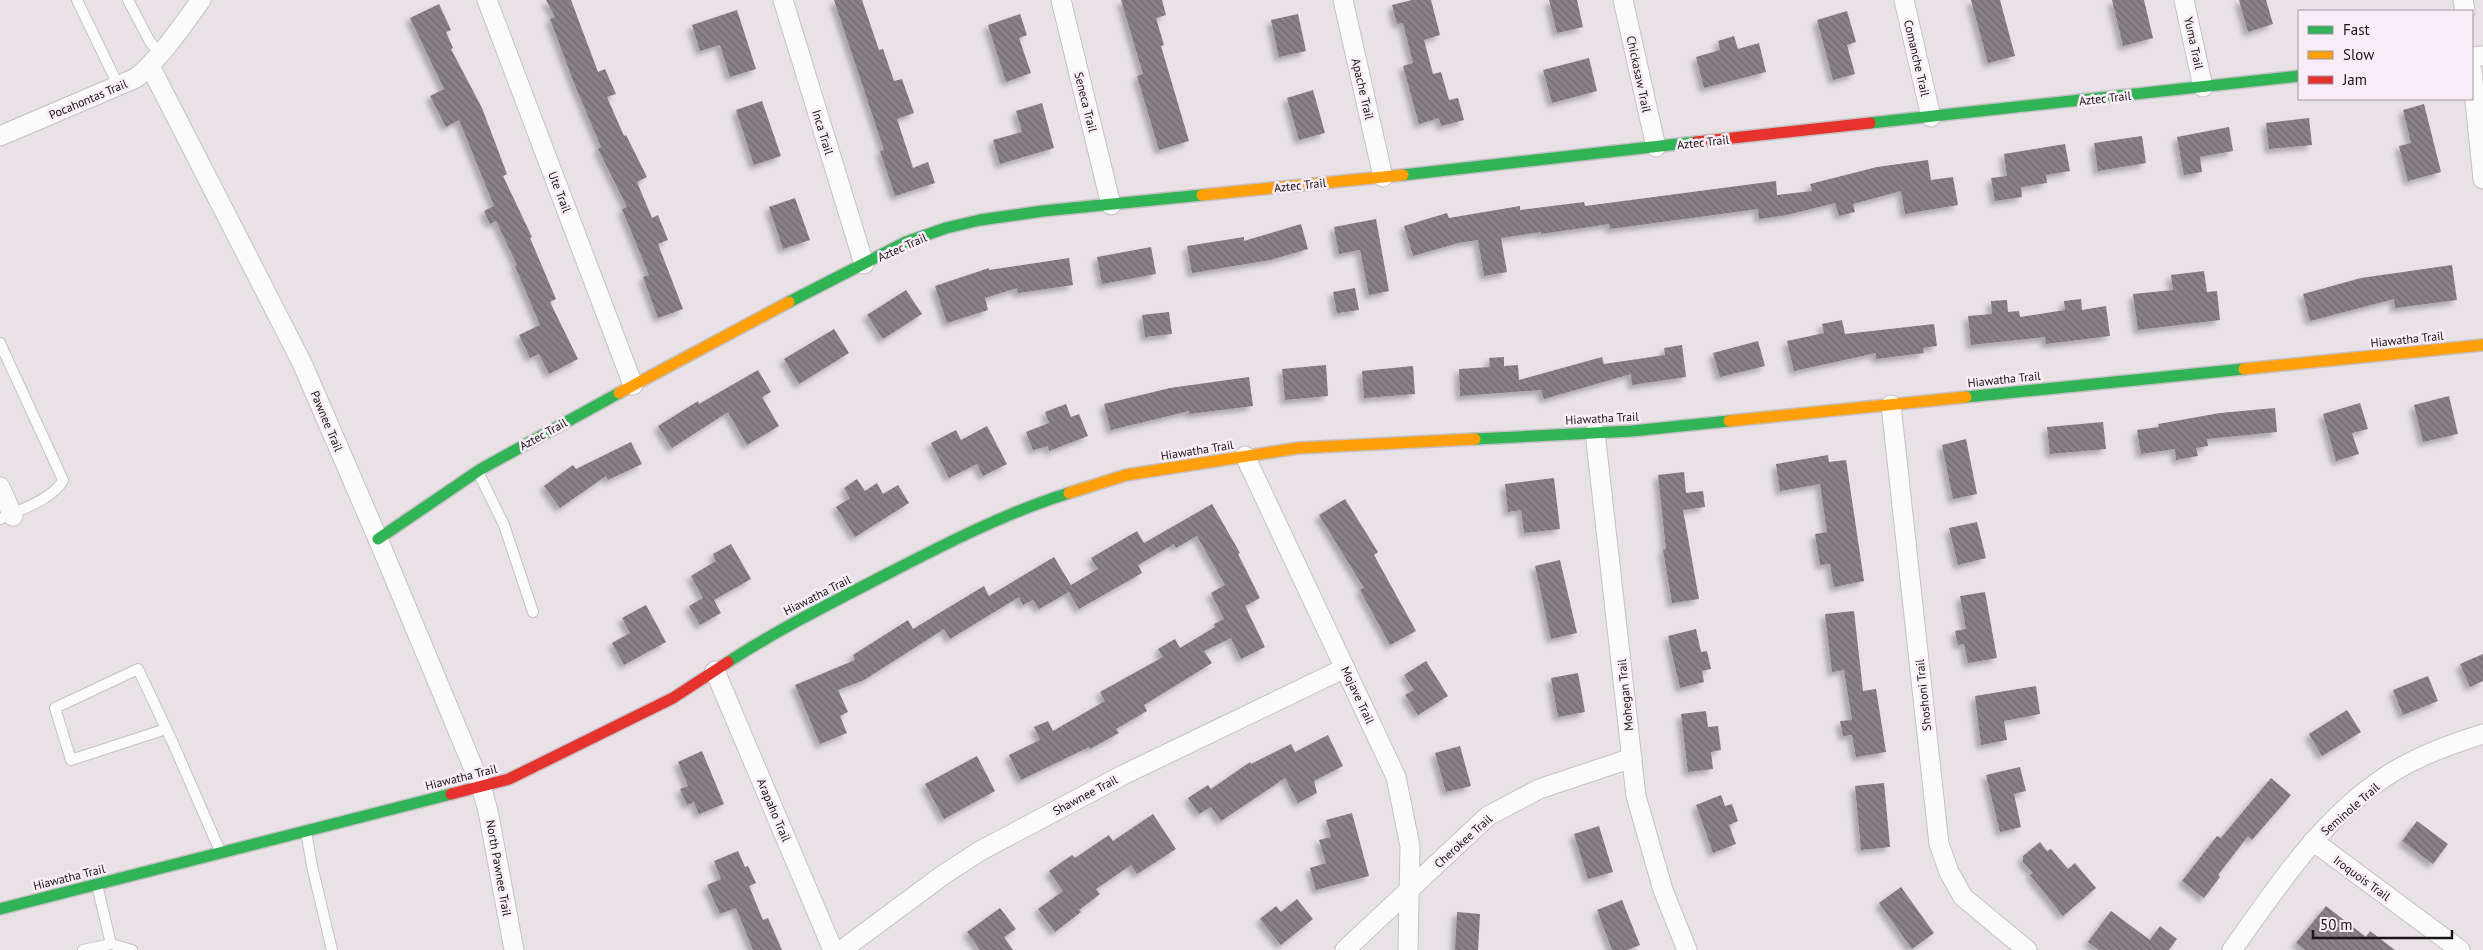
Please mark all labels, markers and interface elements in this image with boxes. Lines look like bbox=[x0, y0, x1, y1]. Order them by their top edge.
legend bbox=[2298, 10, 2473, 100]
street label: Yuma Trail bbox=[2181, 16, 2207, 71]
street label: Comanche Trail bbox=[1901, 18, 1933, 98]
text: Fast bbox=[2343, 20, 2370, 39]
street label: Chickasaw Trail bbox=[1624, 34, 1655, 114]
text: Slow bbox=[2343, 45, 2374, 64]
street label: Apache Trail bbox=[1349, 57, 1377, 122]
street label: Seneca Trail bbox=[1071, 70, 1101, 134]
text: Jam bbox=[2342, 70, 2367, 89]
street label: Pocahontas Trail bbox=[47, 76, 130, 122]
street label: Aztec Trail bbox=[2078, 88, 2132, 108]
street label: Inca Trail bbox=[809, 108, 837, 157]
street label: Aztec Trail bbox=[1676, 132, 1730, 152]
street label: Ute Trail bbox=[545, 169, 575, 215]
street label: Aztec Trail bbox=[1273, 175, 1327, 195]
street label: Aztec Trail bbox=[875, 229, 929, 264]
street label: Hiawatha Trail bbox=[2370, 328, 2445, 350]
street label: Hiawatha Trail bbox=[1967, 368, 2042, 390]
street label: Pawnee Trail bbox=[307, 388, 347, 454]
street label: Hiawatha Trail bbox=[1565, 409, 1640, 427]
street label: Aztec Trail bbox=[517, 415, 570, 453]
street label: Hiawatha Trail bbox=[1159, 437, 1235, 463]
street label: Hiawatha Trail bbox=[781, 571, 854, 618]
street label: Mohegan Trail bbox=[1614, 658, 1636, 732]
street label: Shoshoni Trail bbox=[1912, 658, 1934, 732]
street label: Mojave Trail bbox=[1338, 664, 1378, 727]
street label: Hiawatha Trail bbox=[423, 761, 499, 793]
street label: Shawnee Trail bbox=[1050, 771, 1120, 818]
street label: Arapaho Trail bbox=[754, 776, 794, 844]
street label: Seminole Trail bbox=[2318, 779, 2383, 839]
street label: Cherokee Trail bbox=[1431, 811, 1495, 871]
street label: North Pawnee Trail bbox=[483, 819, 515, 918]
street label: Iroquois Trail bbox=[2331, 852, 2394, 904]
street label: Hiawatha Trail bbox=[31, 861, 107, 893]
scale bar bbox=[2313, 908, 2452, 940]
text: 50 m bbox=[2320, 915, 2353, 934]

